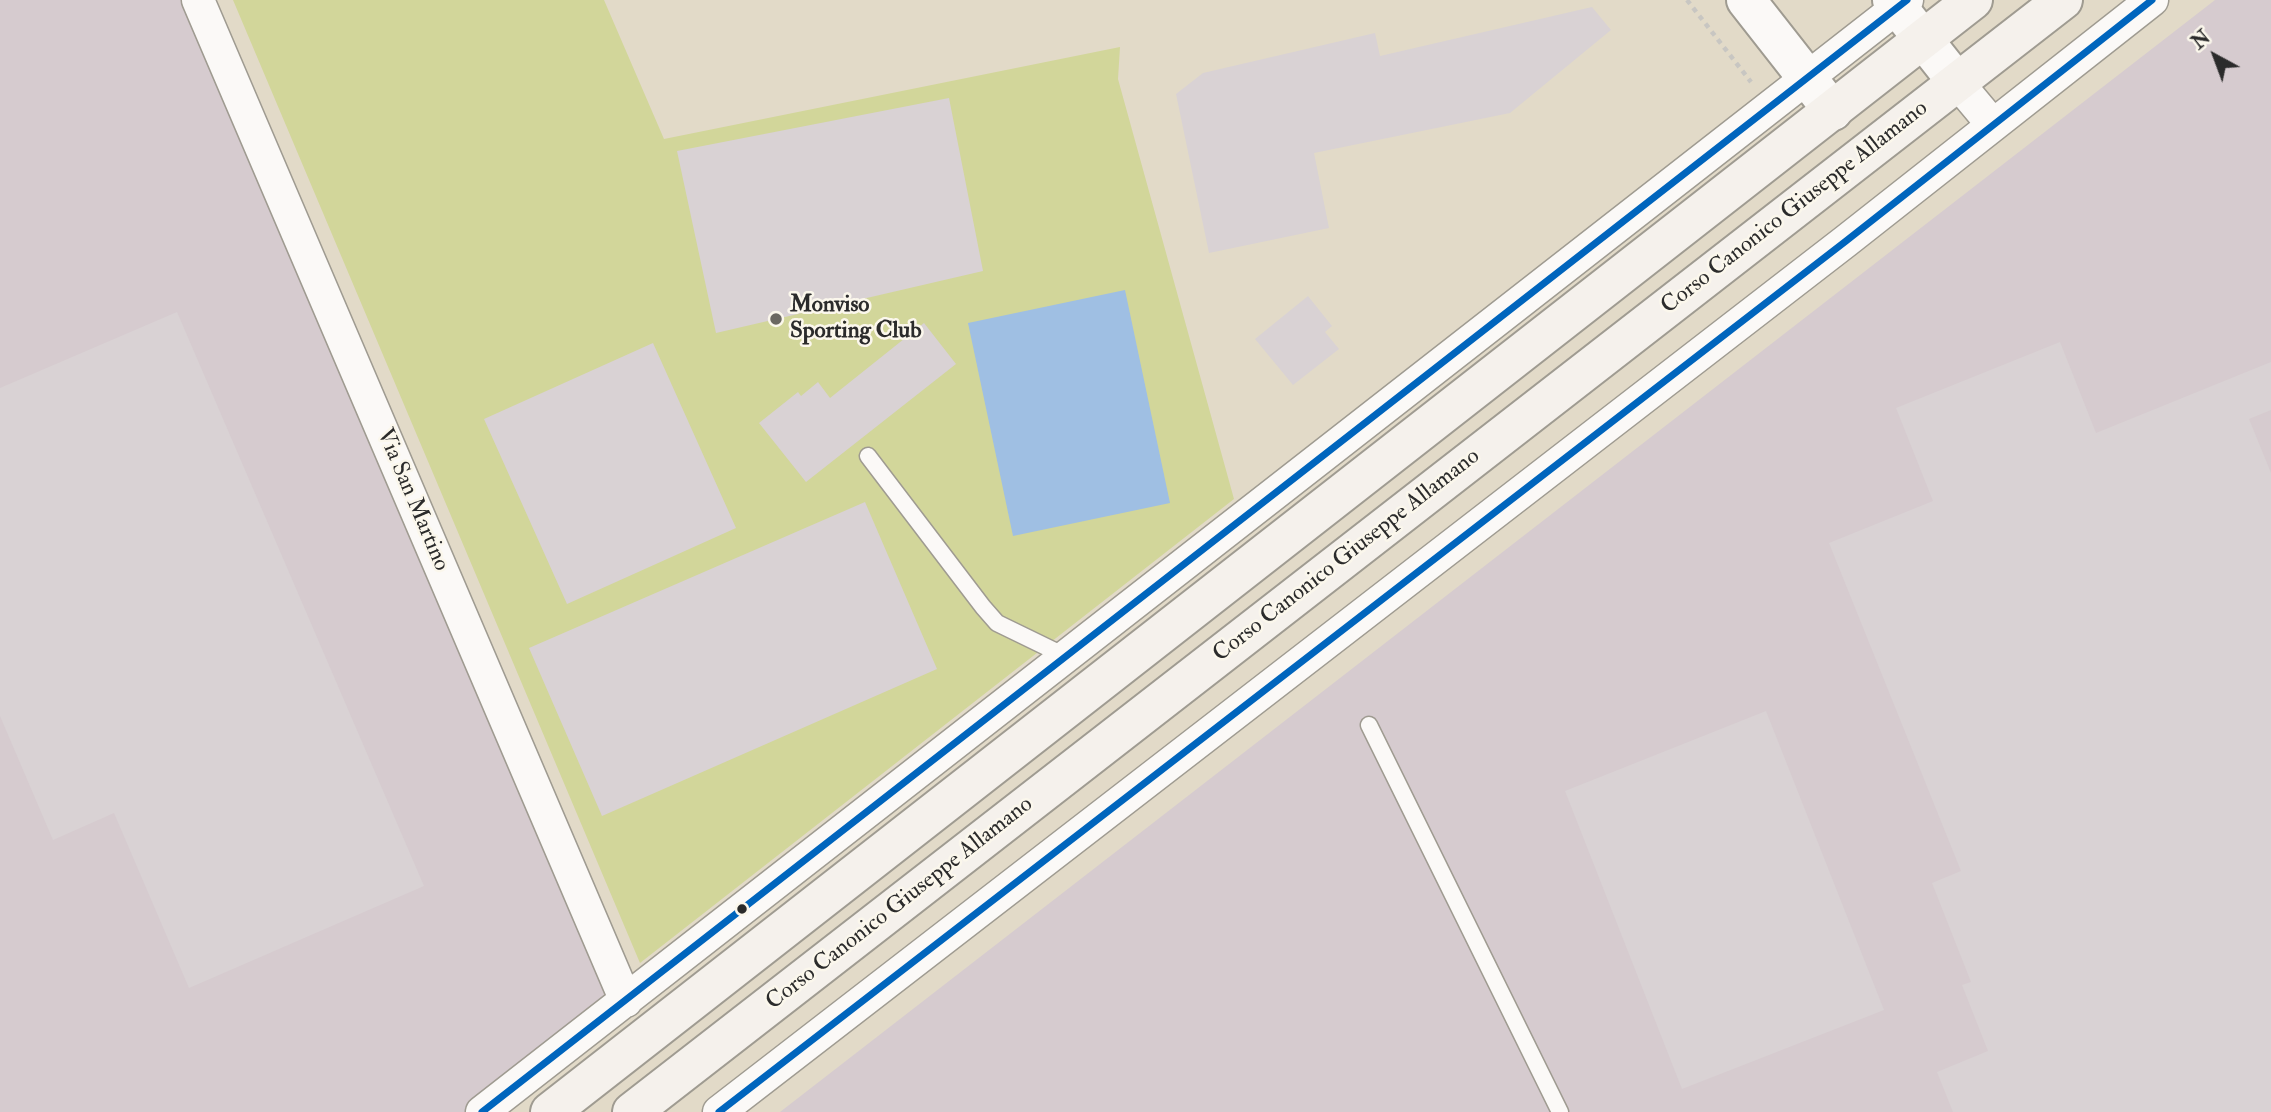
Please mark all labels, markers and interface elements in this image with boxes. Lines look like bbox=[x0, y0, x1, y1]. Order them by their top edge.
north arrow bbox=[2180, 21, 2250, 91]
text: N bbox=[2187, 26, 2216, 55]
street label: Corso Canonico Giuseppe Allamano bbox=[1656, 95, 1934, 321]
place label: Monviso Sporting Club bbox=[790, 292, 921, 346]
marker: Monviso Sporting Club bbox=[768, 311, 784, 327]
street label: Via San Martino bbox=[370, 425, 454, 575]
street label: Corso Canonico Giuseppe Allamano bbox=[1208, 443, 1486, 669]
street label: Corso Canonico Giuseppe Allamano bbox=[761, 791, 1039, 1017]
unlabelled marker bbox=[735, 902, 749, 916]

